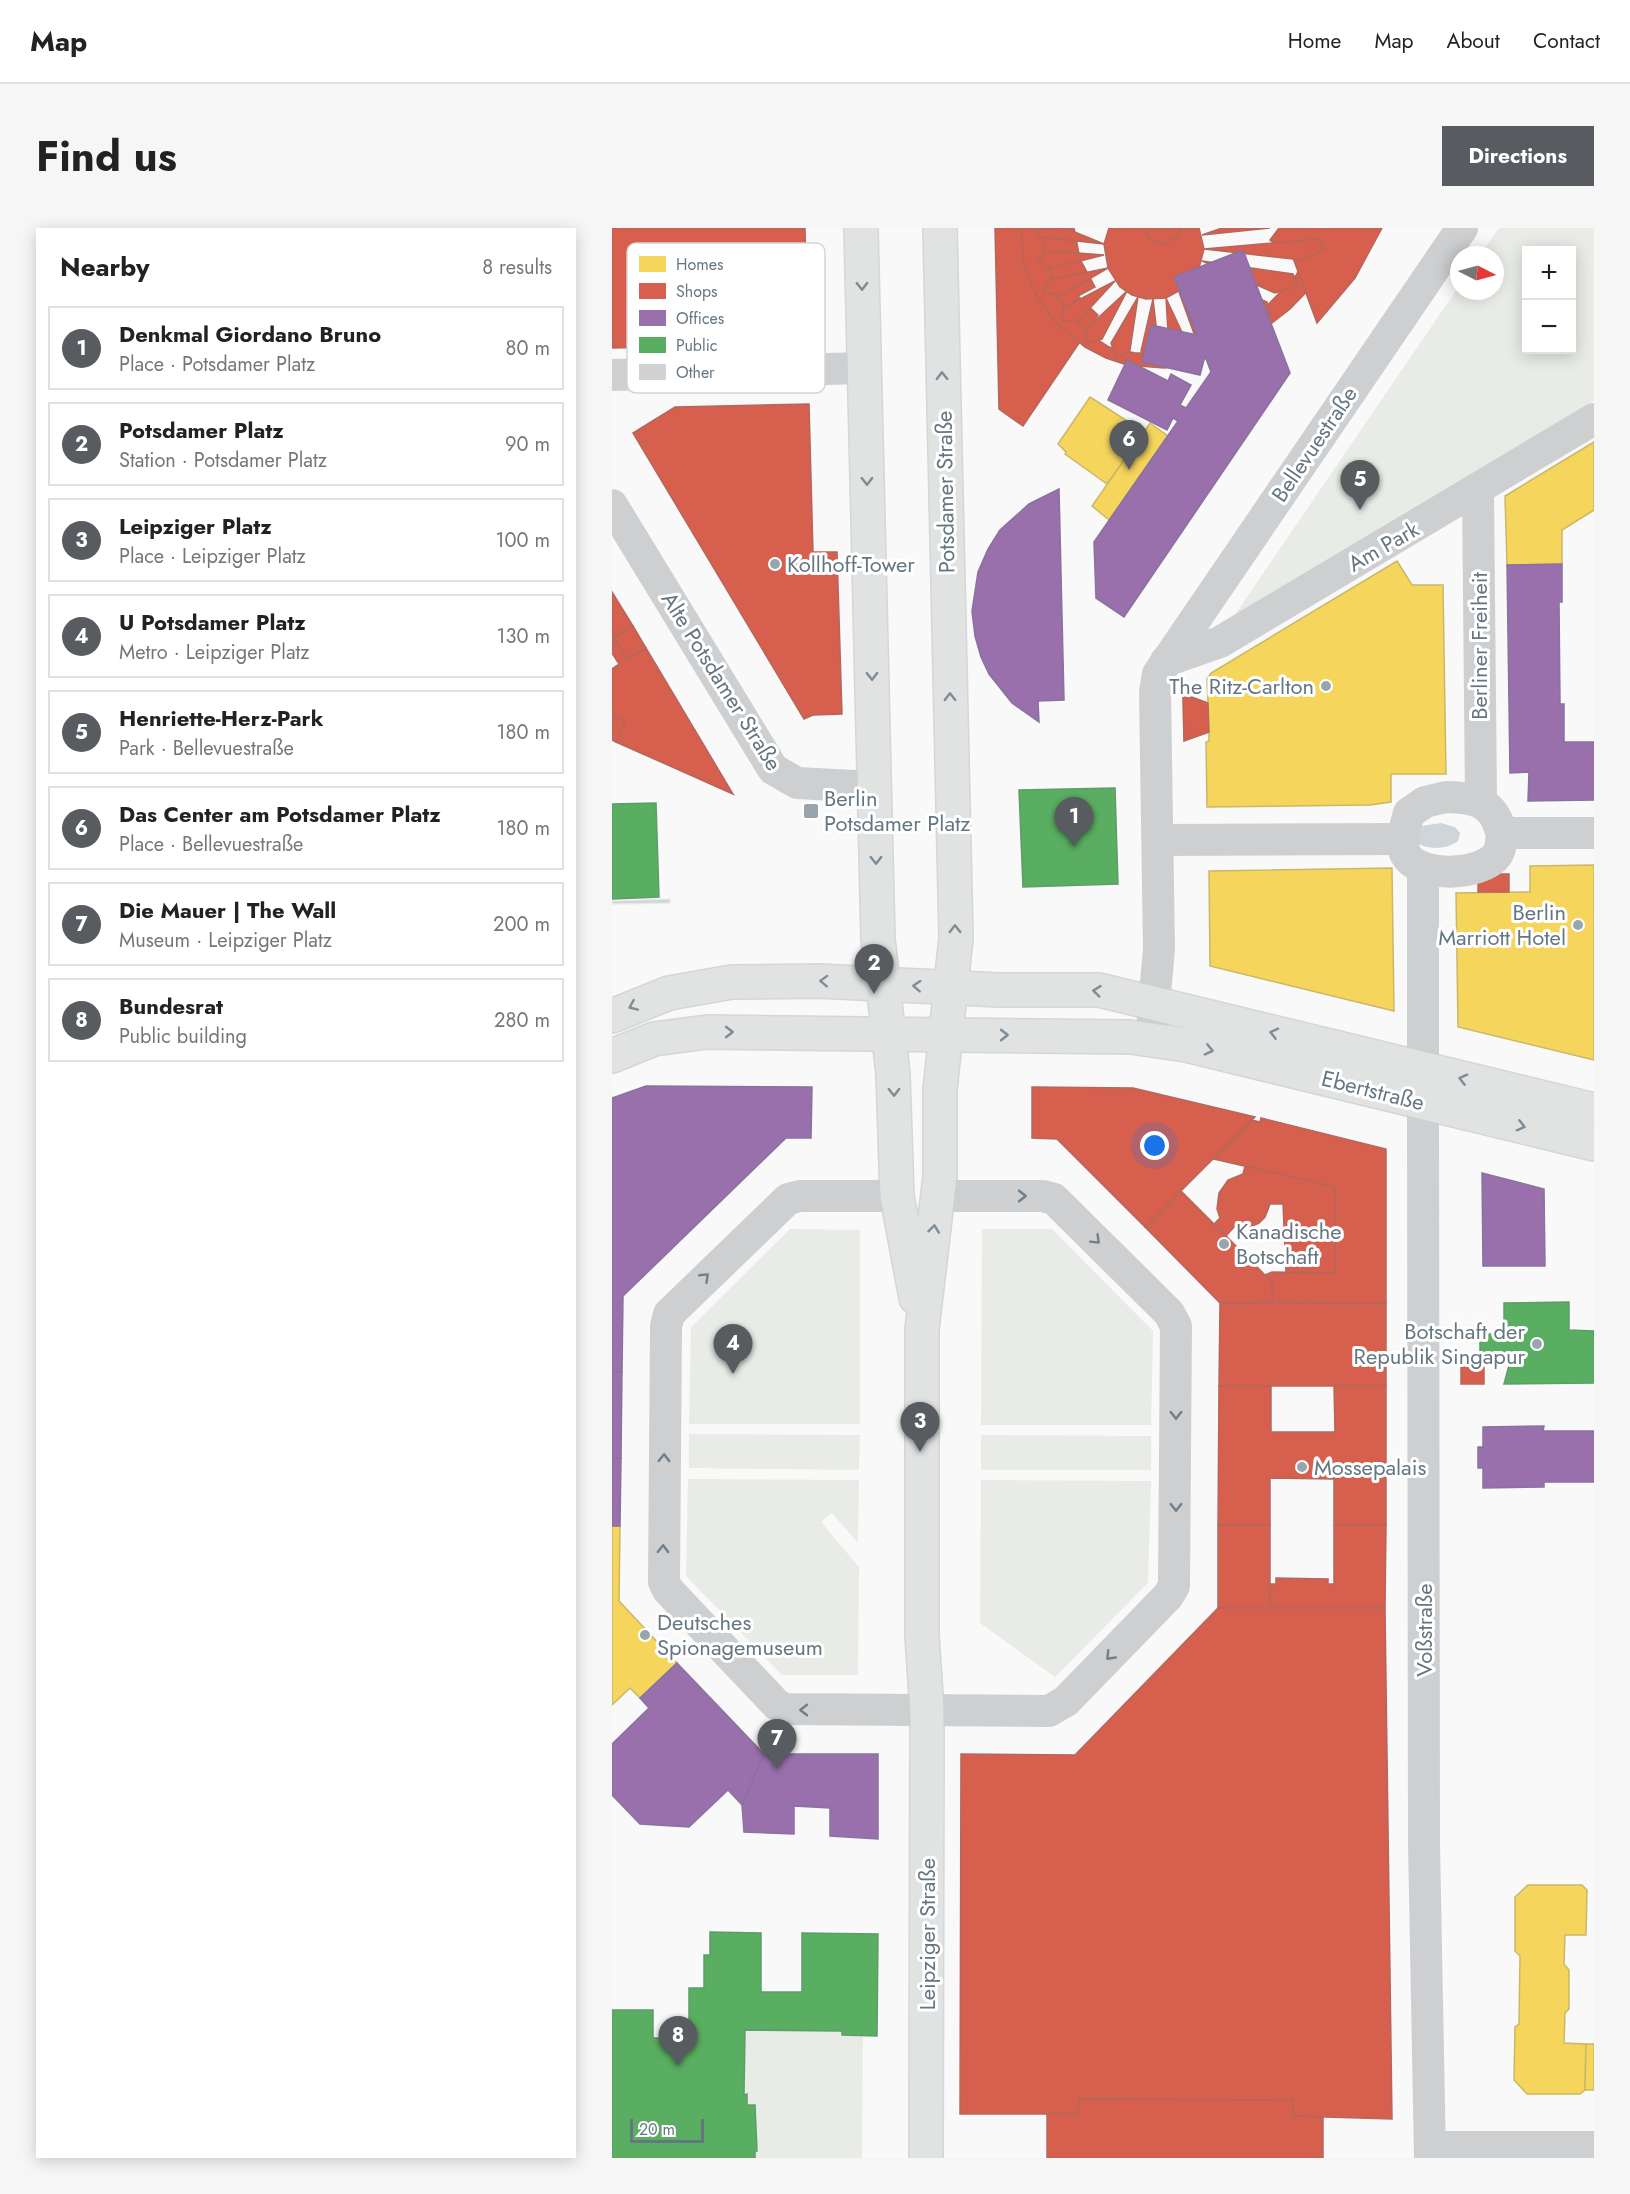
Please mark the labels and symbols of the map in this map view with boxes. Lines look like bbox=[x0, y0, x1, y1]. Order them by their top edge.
legend bbox=[627, 243, 825, 393]
north arrow bbox=[1450, 246, 1504, 300]
text: Homes bbox=[676, 253, 723, 276]
text: Shops bbox=[676, 280, 717, 303]
one-way arrow bbox=[856, 282, 868, 291]
text: Offices bbox=[676, 307, 724, 330]
text: Public bbox=[676, 334, 717, 357]
text: Other bbox=[676, 361, 715, 384]
one-way arrow bbox=[936, 371, 949, 380]
street label: Bellevuestraße bbox=[1263, 380, 1365, 508]
street label: Potsdamer Straße bbox=[928, 410, 962, 574]
pin: 6 bbox=[1110, 420, 1148, 470]
pin: 5 bbox=[1340, 460, 1380, 510]
one-way arrow bbox=[861, 477, 873, 486]
street label: Am Park bbox=[1341, 513, 1425, 579]
place label: Kollhoff-Tower bbox=[787, 548, 915, 580]
marker: Kollhoff-Tower bbox=[768, 557, 782, 571]
street label: Berliner Freiheit bbox=[1463, 571, 1495, 720]
street label: Alte Potsdamer Straße bbox=[654, 585, 790, 777]
place label: The Ritz-Carlton bbox=[1169, 670, 1314, 702]
one-way arrow bbox=[865, 672, 878, 681]
marker: The Ritz-Carlton bbox=[1319, 679, 1333, 693]
one-way arrow bbox=[944, 692, 956, 701]
place label: Berlin Potsdamer Platz bbox=[824, 782, 970, 839]
pin: 1 bbox=[1054, 798, 1094, 847]
marker: Berlin Potsdamer Platz bbox=[802, 802, 820, 820]
one-way arrow bbox=[870, 856, 882, 865]
place label: Berlin Marriott Hotel bbox=[1438, 896, 1566, 953]
marker: Berlin Marriott Hotel bbox=[1571, 918, 1585, 932]
one-way arrow bbox=[949, 924, 961, 933]
pin: 2 bbox=[854, 944, 894, 994]
one-way arrow bbox=[820, 975, 829, 987]
one-way arrow bbox=[912, 979, 921, 992]
one-way arrow bbox=[1093, 985, 1102, 998]
one-way arrow bbox=[628, 999, 639, 1011]
one-way arrow bbox=[725, 1026, 734, 1038]
one-way arrow bbox=[1269, 1027, 1279, 1040]
one-way arrow bbox=[1000, 1029, 1009, 1041]
one-way arrow bbox=[1203, 1043, 1213, 1056]
street label: Ebertstraße bbox=[1318, 1062, 1428, 1118]
one-way arrow bbox=[1458, 1073, 1468, 1086]
one-way arrow bbox=[888, 1087, 900, 1096]
one-way arrow bbox=[1515, 1119, 1525, 1132]
your location bbox=[1140, 1131, 1169, 1160]
one-way arrow bbox=[1018, 1190, 1027, 1202]
place label: Kanadische Botschaft bbox=[1236, 1215, 1342, 1272]
one-way arrow bbox=[927, 1225, 939, 1234]
one-way arrow bbox=[1090, 1233, 1100, 1244]
marker: Kanadische Botschaft bbox=[1217, 1237, 1231, 1251]
one-way arrow bbox=[698, 1273, 709, 1284]
place label: Botschaft der Republik Singapur bbox=[1354, 1315, 1525, 1372]
pin: 4 bbox=[714, 1324, 752, 1374]
marker: Botschaft der Republik Singapur bbox=[1530, 1337, 1544, 1351]
pin: 3 bbox=[900, 1402, 940, 1452]
one-way arrow bbox=[1170, 1411, 1182, 1420]
place label: Mossepalais bbox=[1314, 1451, 1426, 1483]
one-way arrow bbox=[658, 1454, 670, 1463]
marker: Mossepalais bbox=[1295, 1460, 1309, 1474]
one-way arrow bbox=[1169, 1502, 1182, 1511]
one-way arrow bbox=[657, 1545, 669, 1554]
street label: Voßstraße bbox=[1408, 1583, 1440, 1677]
place label: Deutsches Spionagemuseum bbox=[657, 1606, 823, 1663]
marker: Deutsches Spionagemuseum bbox=[638, 1628, 652, 1642]
one-way arrow bbox=[1107, 1648, 1118, 1659]
one-way arrow bbox=[800, 1704, 809, 1716]
pin: 7 bbox=[758, 1720, 796, 1769]
street label: Leipziger Straße bbox=[911, 1858, 943, 2010]
pin: 8 bbox=[658, 2016, 698, 2066]
scale bar bbox=[630, 2116, 704, 2144]

